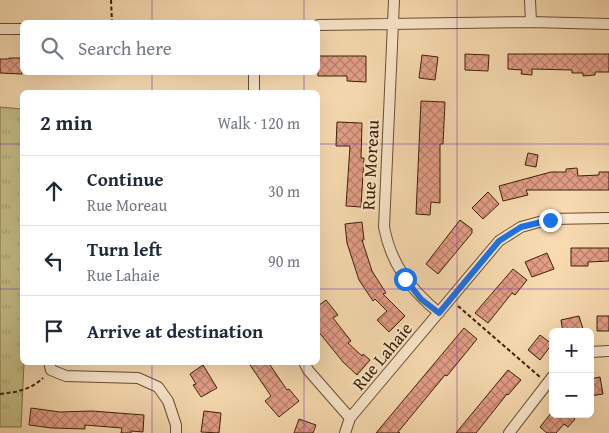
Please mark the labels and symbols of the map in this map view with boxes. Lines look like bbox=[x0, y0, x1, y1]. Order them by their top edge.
street label: Rue Moreau bbox=[354, 119, 386, 211]
route end bbox=[539, 209, 562, 232]
route start bbox=[394, 268, 417, 291]
street label: Rue Lahaie bbox=[345, 316, 419, 396]

